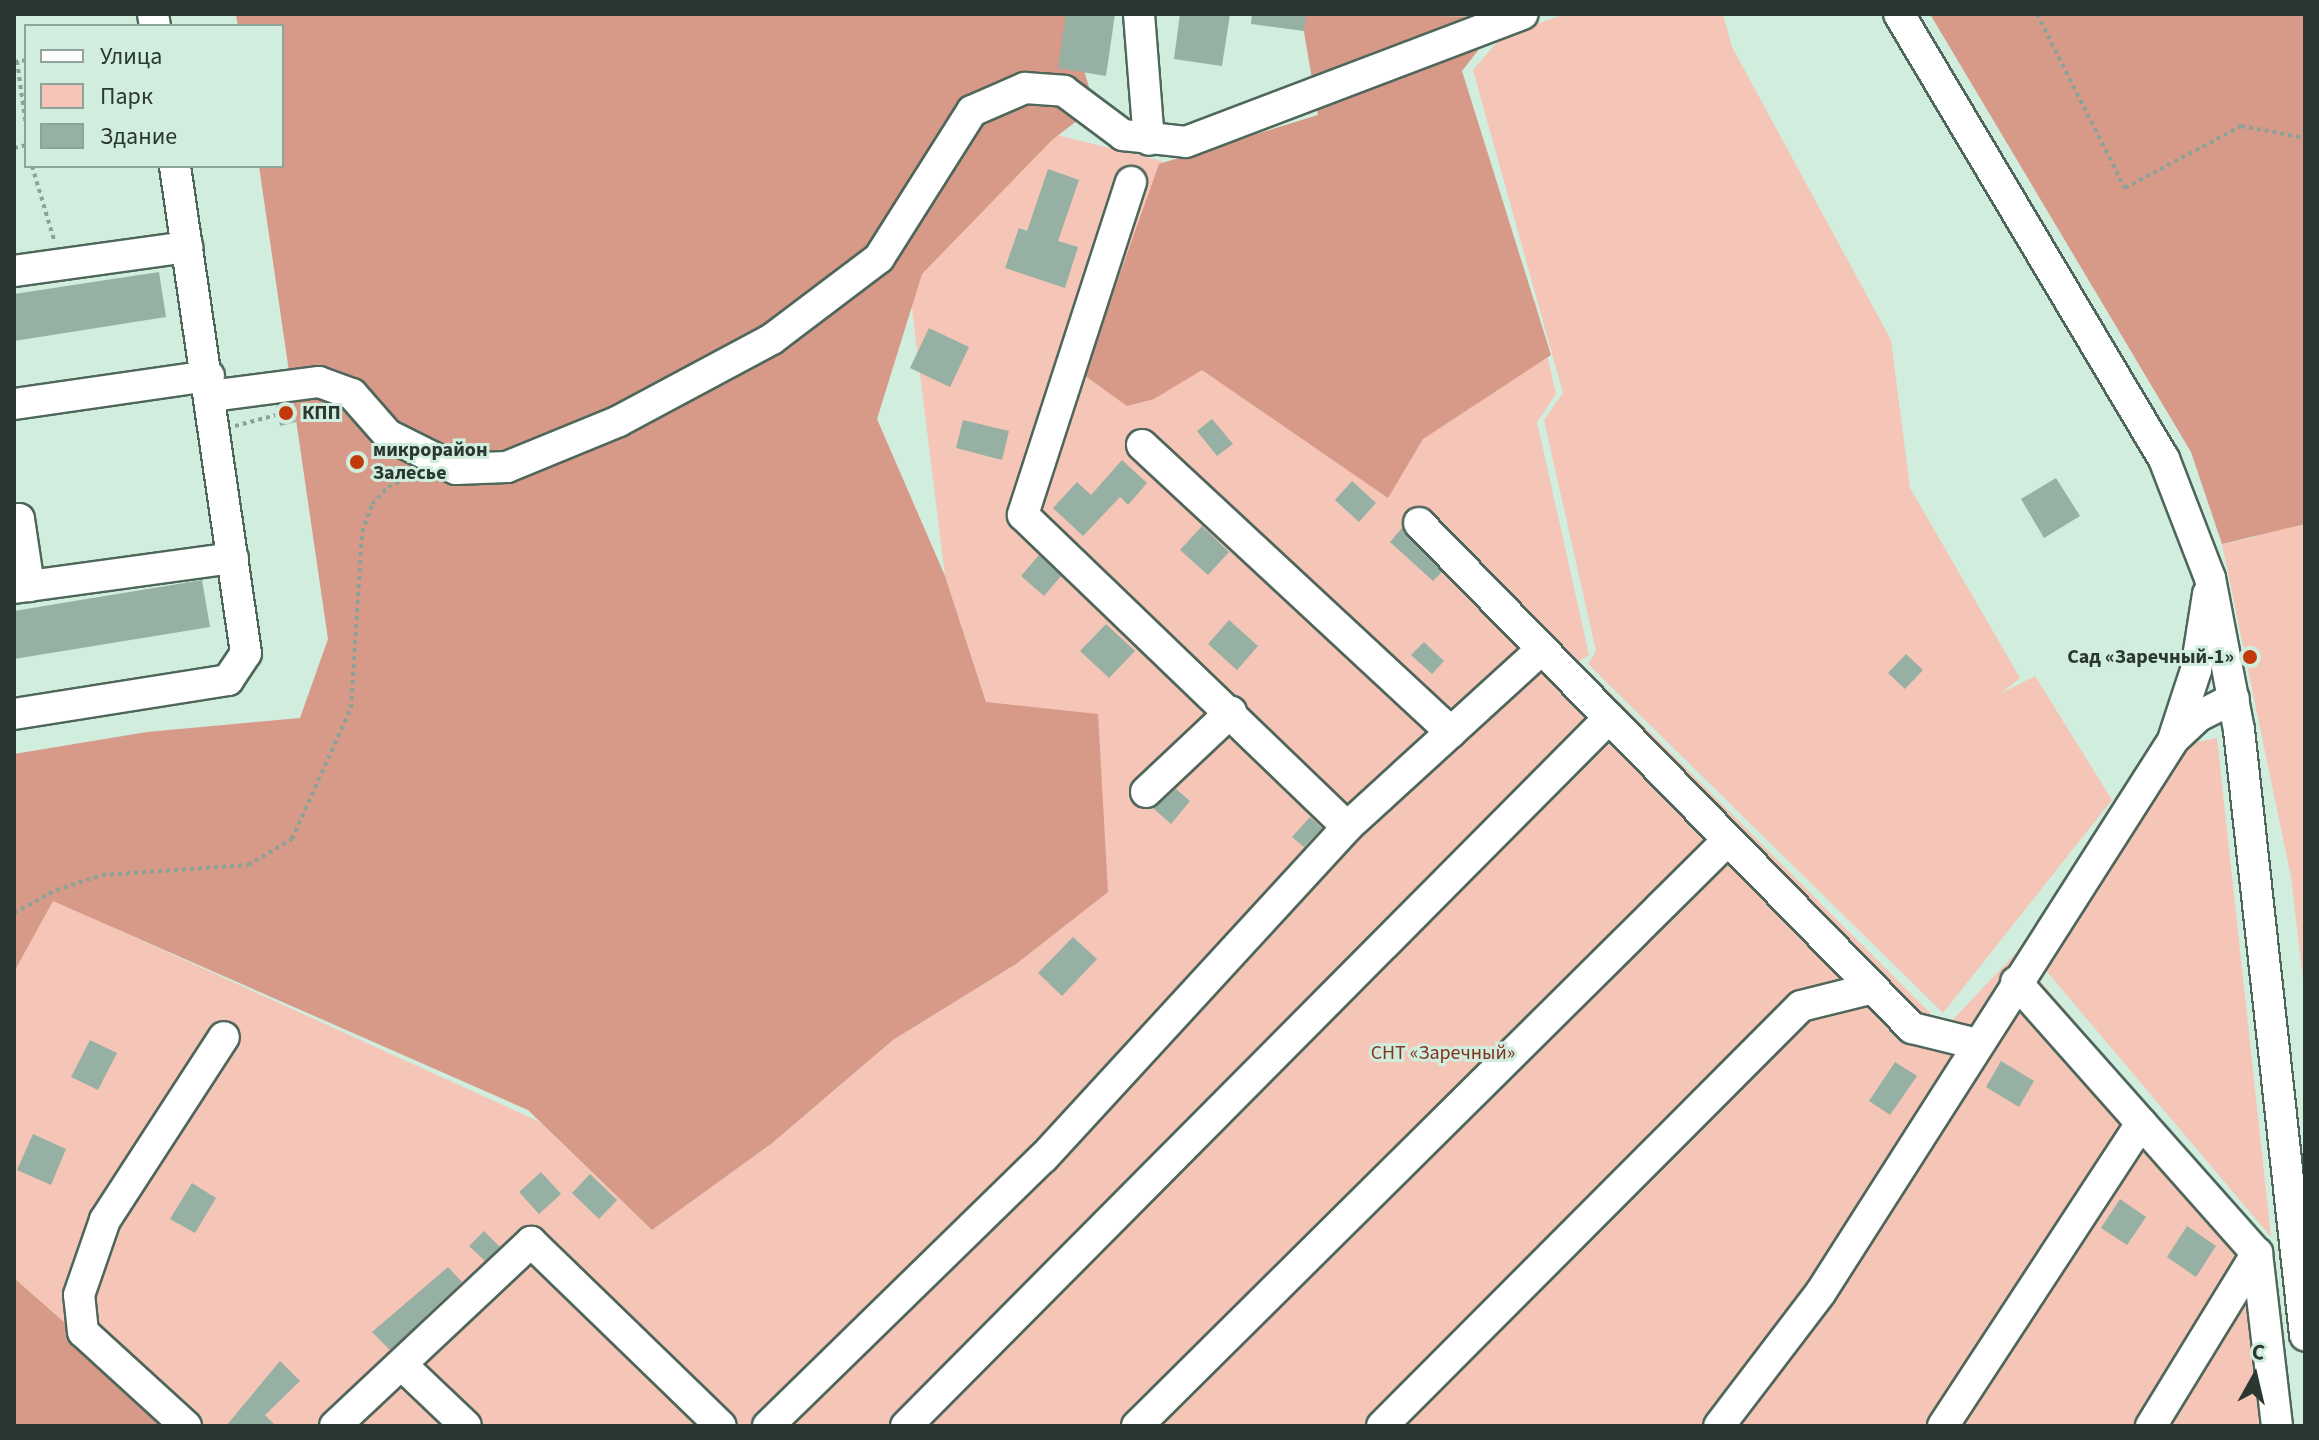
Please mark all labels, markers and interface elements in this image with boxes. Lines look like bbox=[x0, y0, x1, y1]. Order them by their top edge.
legend bbox=[24, 24, 284, 168]
text: Улица bbox=[100, 39, 162, 74]
text: Парк bbox=[100, 79, 153, 114]
text: Здание bbox=[100, 119, 177, 154]
place label: КПП bbox=[302, 401, 341, 425]
marker: КПП bbox=[277, 404, 295, 422]
place label: микрорайон Залесье bbox=[373, 438, 488, 485]
marker: микрорайон Залесье bbox=[348, 453, 366, 471]
place label: Сад «Заречный-1» bbox=[2067, 645, 2234, 669]
marker: Сад «Заречный-1» bbox=[2241, 648, 2259, 666]
park label: СНТ «Заречный» bbox=[1371, 1041, 1515, 1065]
text: С bbox=[2250, 1335, 2267, 1369]
north arrow bbox=[2215, 1336, 2295, 1416]

